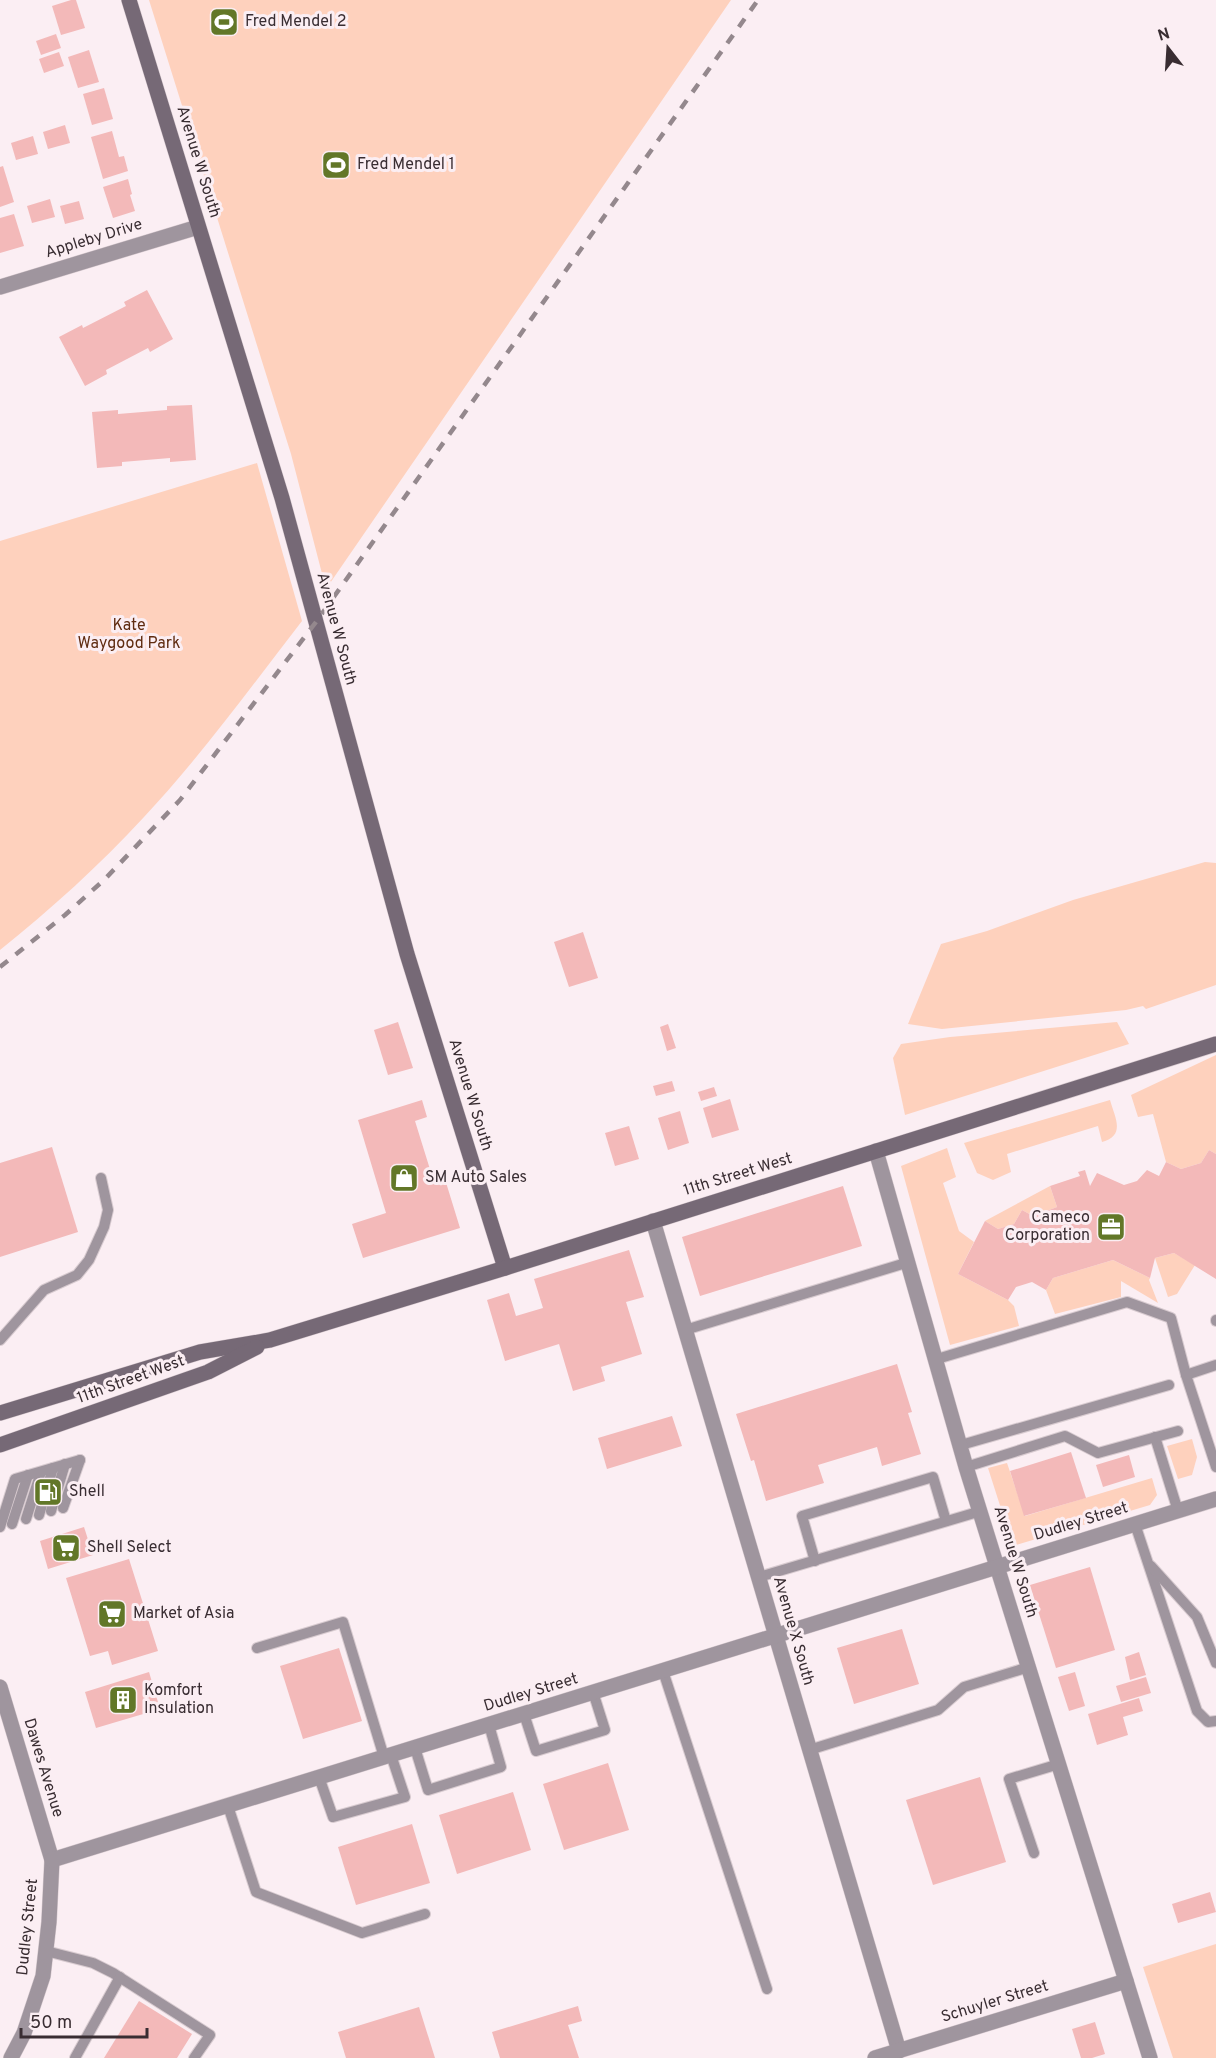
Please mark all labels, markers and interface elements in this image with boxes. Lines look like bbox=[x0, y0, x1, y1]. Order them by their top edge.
sports icon: Fred Mendel 2 bbox=[208, 6, 240, 38]
place label: Fred Mendel 2 bbox=[245, 12, 347, 32]
north arrow bbox=[1138, 18, 1198, 78]
text: N bbox=[1156, 24, 1173, 47]
street label: Avenue W South bbox=[172, 104, 224, 220]
sports icon: Fred Mendel 1 bbox=[320, 149, 352, 181]
place label: Fred Mendel 1 bbox=[357, 155, 455, 175]
street label: Appleby Drive bbox=[43, 215, 145, 263]
street label: Avenue W South bbox=[311, 570, 361, 688]
park label: Kate Waygood Park bbox=[78, 616, 180, 654]
street label: Avenue W South bbox=[444, 1037, 496, 1153]
street label: 11th Street West bbox=[681, 1149, 795, 1201]
shop icon: SM Auto Sales bbox=[388, 1162, 420, 1194]
place label: SM Auto Sales bbox=[425, 1168, 527, 1188]
place label: Cameco Corporation bbox=[1005, 1208, 1090, 1246]
office icon: Cameco Corporation bbox=[1095, 1211, 1127, 1243]
street label: 11th Street West bbox=[75, 1351, 187, 1409]
fuel station icon: Shell bbox=[32, 1476, 64, 1508]
place label: Shell bbox=[69, 1482, 105, 1502]
street label: Dudley Street bbox=[1031, 1498, 1131, 1546]
street label: Avenue W South bbox=[989, 1504, 1041, 1620]
supermarket icon: Shell Select bbox=[50, 1532, 82, 1564]
place label: Shell Select bbox=[87, 1538, 171, 1558]
street label: Avenue X South bbox=[768, 1574, 818, 1688]
supermarket icon: Market of Asia bbox=[96, 1598, 128, 1630]
place label: Market of Asia bbox=[133, 1604, 234, 1624]
street label: Dudley Street bbox=[481, 1669, 581, 1717]
place label: Komfort Insulation bbox=[144, 1681, 214, 1719]
building icon: Komfort Insulation bbox=[107, 1684, 139, 1716]
street label: Dawes Avenue bbox=[18, 1716, 68, 1820]
street label: Dudley Street bbox=[13, 1877, 43, 1977]
street label: Schuyler Street bbox=[939, 1976, 1051, 2028]
scale bar bbox=[21, 2001, 147, 2039]
text: 50 m bbox=[30, 2012, 72, 2035]

